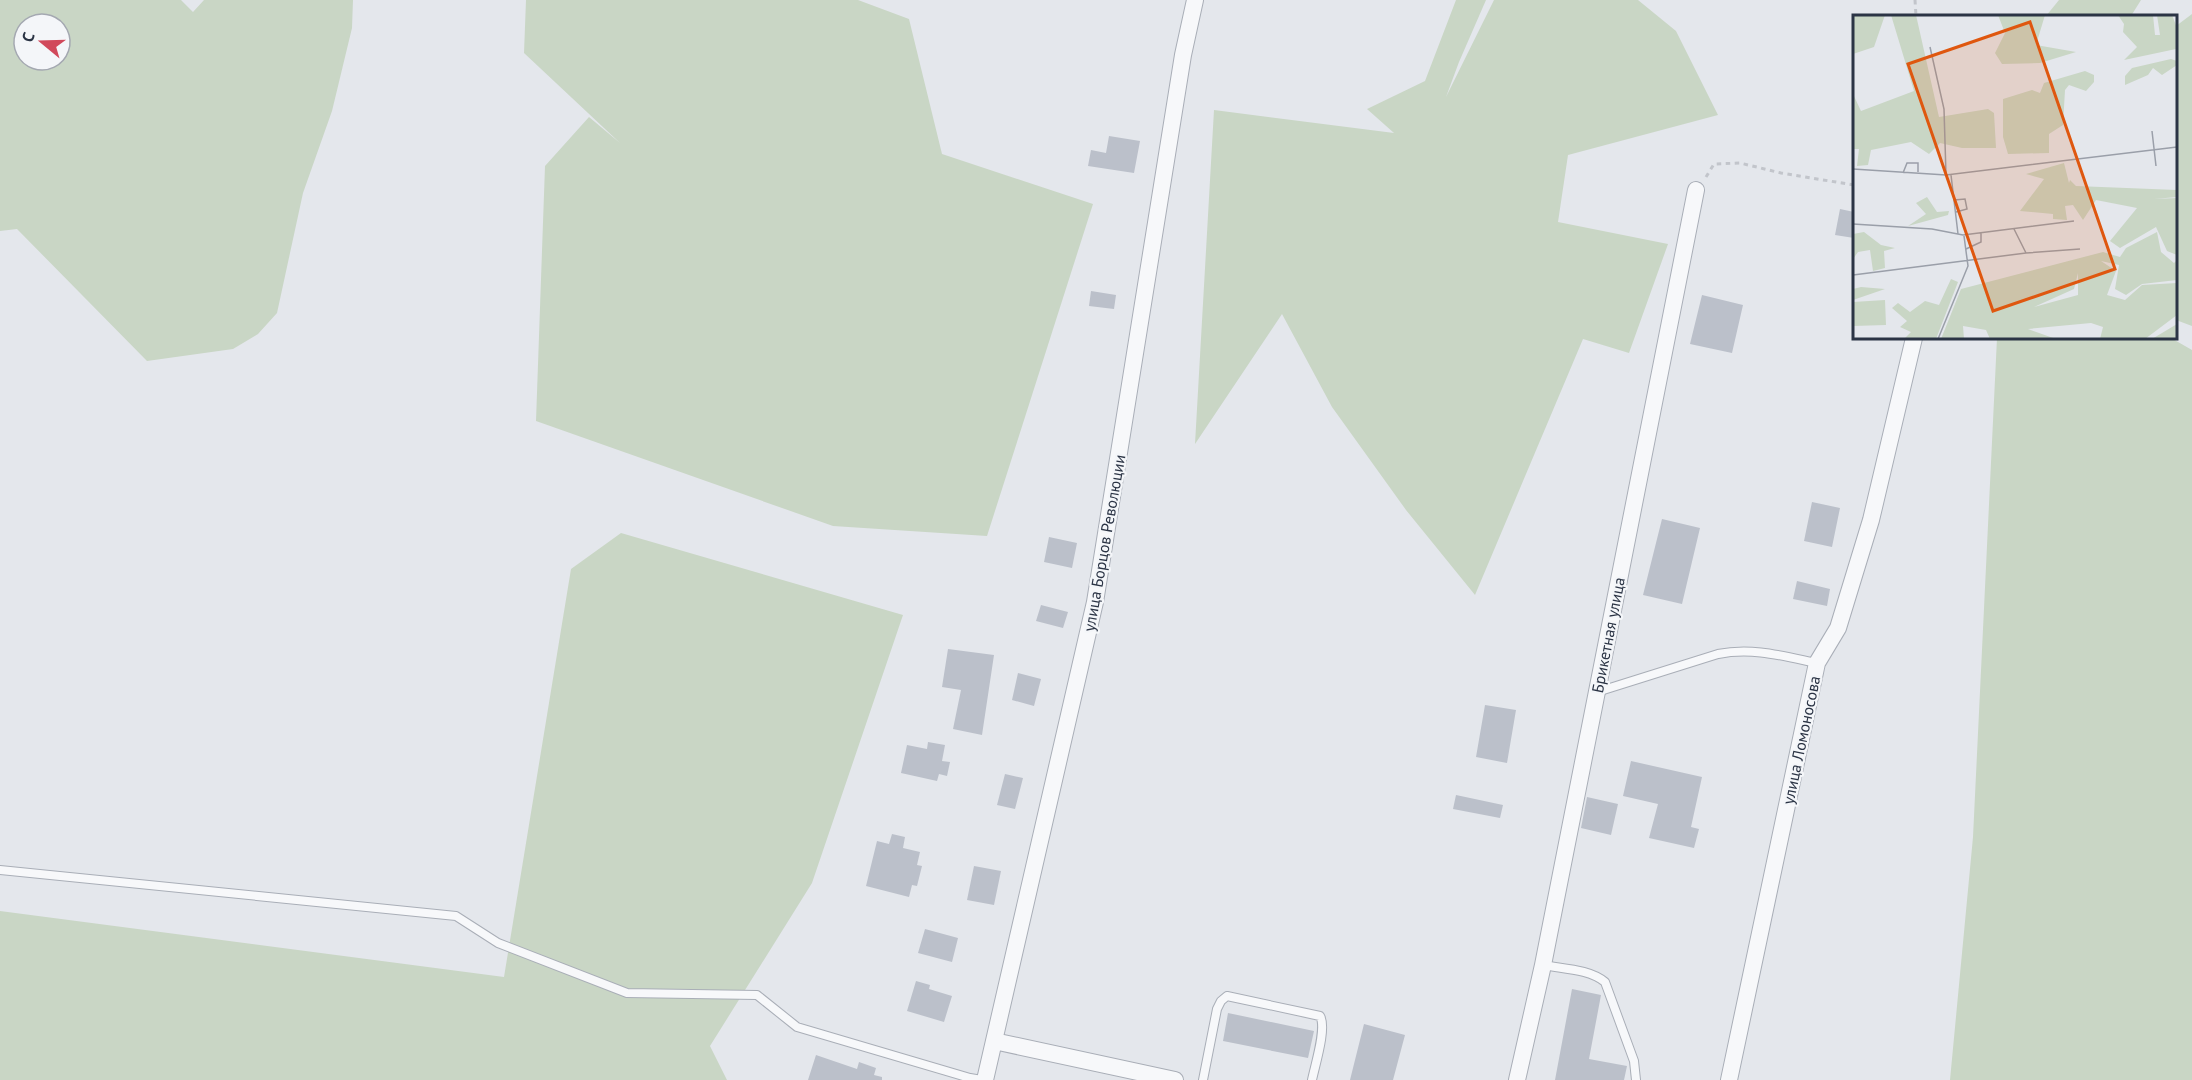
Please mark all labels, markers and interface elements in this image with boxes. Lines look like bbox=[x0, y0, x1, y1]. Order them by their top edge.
north arrow bbox=[12, 12, 72, 72]
inset map bbox=[1853, 15, 2177, 339]
text: С bbox=[17, 30, 39, 45]
street label: улица Борцов Революции bbox=[1079, 453, 1129, 633]
street label: Брикетная улица bbox=[1587, 575, 1629, 695]
street label: улица Ломоносова bbox=[1778, 674, 1824, 806]

